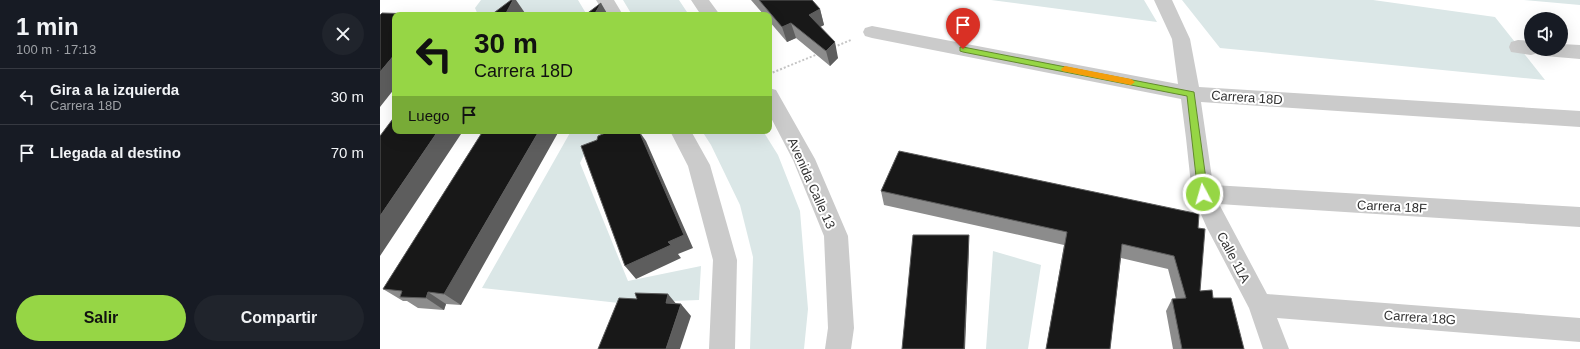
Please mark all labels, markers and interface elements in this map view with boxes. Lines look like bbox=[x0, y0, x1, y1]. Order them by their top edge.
pin bbox=[946, 8, 980, 49]
map controls bbox=[1524, 12, 1568, 56]
button: sound bbox=[1524, 12, 1568, 56]
text: 1 min bbox=[16, 13, 79, 40]
button: close bbox=[322, 13, 364, 55]
icon: arrive bbox=[952, 14, 974, 36]
icon: left bbox=[408, 28, 460, 80]
text: 30 m bbox=[474, 28, 538, 59]
text: 100 m · 17:13 bbox=[16, 42, 96, 57]
text: Carrera 18D bbox=[474, 61, 573, 81]
text: Gira a la izquierda bbox=[50, 81, 179, 98]
icon: left bbox=[16, 86, 38, 108]
text: 30 m bbox=[331, 88, 364, 105]
street label: Carrera 18D bbox=[1211, 88, 1283, 107]
text: Carrera 18D bbox=[50, 98, 122, 113]
icon: arrive bbox=[458, 104, 480, 126]
text: Luego bbox=[408, 107, 450, 124]
street label: Avenida Calle 13 bbox=[785, 135, 838, 231]
icon: arrive bbox=[16, 142, 38, 164]
text: Llegada al destino bbox=[50, 144, 181, 161]
text: 70 m bbox=[331, 144, 364, 161]
position arrow bbox=[1182, 173, 1224, 215]
street label: Carrera 18F bbox=[1357, 197, 1427, 216]
street label: Calle 11A bbox=[1214, 229, 1253, 286]
button: Salir bbox=[16, 295, 186, 341]
button: Compartir bbox=[194, 295, 364, 341]
street label: Carrera 18G bbox=[1383, 307, 1457, 328]

